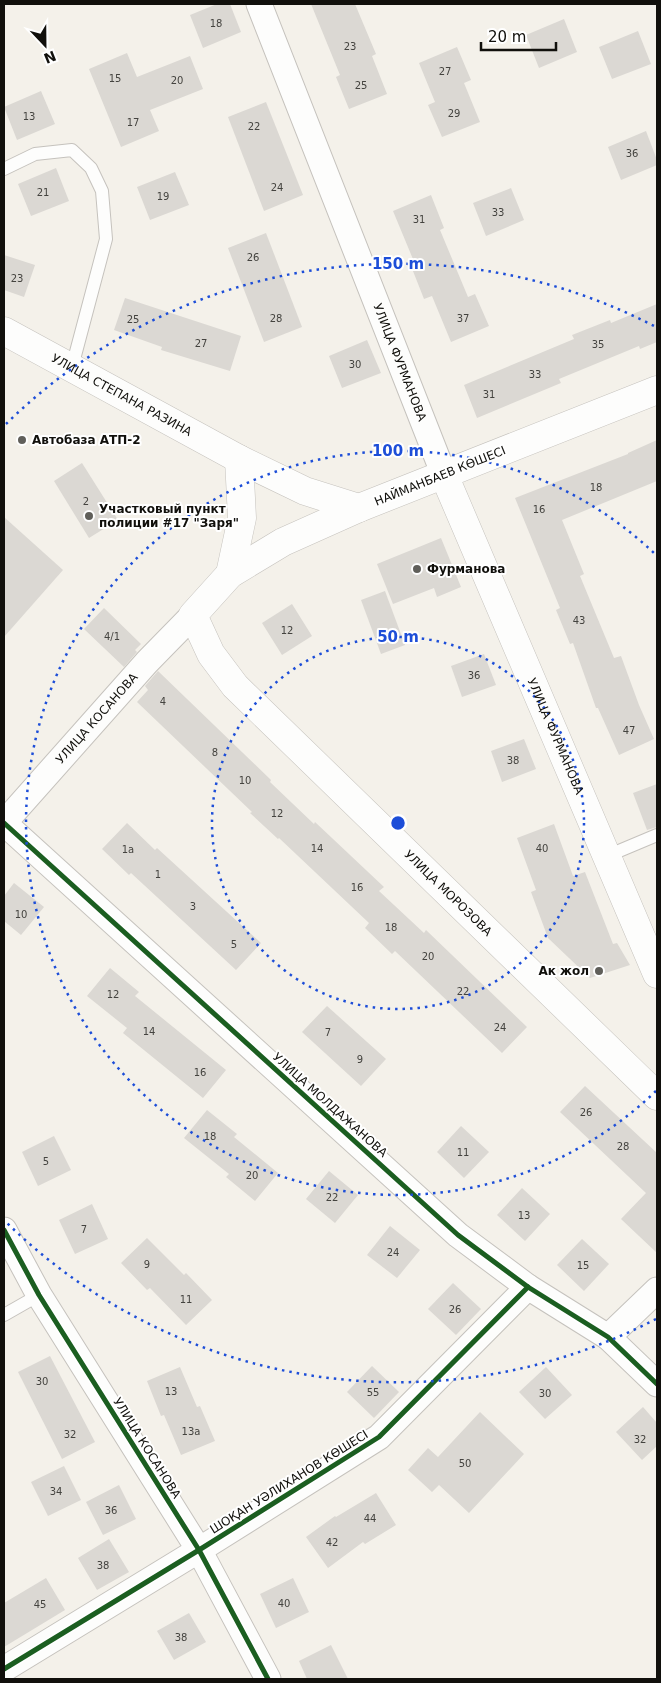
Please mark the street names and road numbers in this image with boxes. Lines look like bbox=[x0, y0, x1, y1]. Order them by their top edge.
street label: УЛИЦА ФУРМАНОВА bbox=[370, 302, 429, 424]
street label: УЛИЦА СТЕПАНА РАЗИНА bbox=[49, 351, 195, 439]
street label: НАЙМАНБАЕВ КӨШЕСІ bbox=[372, 442, 508, 509]
street label: УЛИЦА КОСАНОВА bbox=[53, 670, 141, 766]
street label: УЛИЦА ФУРМАНОВА bbox=[524, 676, 587, 797]
street label: УЛИЦА МОРОЗОВА bbox=[401, 847, 495, 939]
street label: УЛИЦА МОЛДАЖАНОВА bbox=[270, 1050, 391, 1161]
street label: УЛИЦА КОСАНОВА bbox=[110, 1395, 184, 1502]
street label: ШОҚАН УӘЛИХАНОВ КӨШЕСІ bbox=[207, 1427, 371, 1537]

